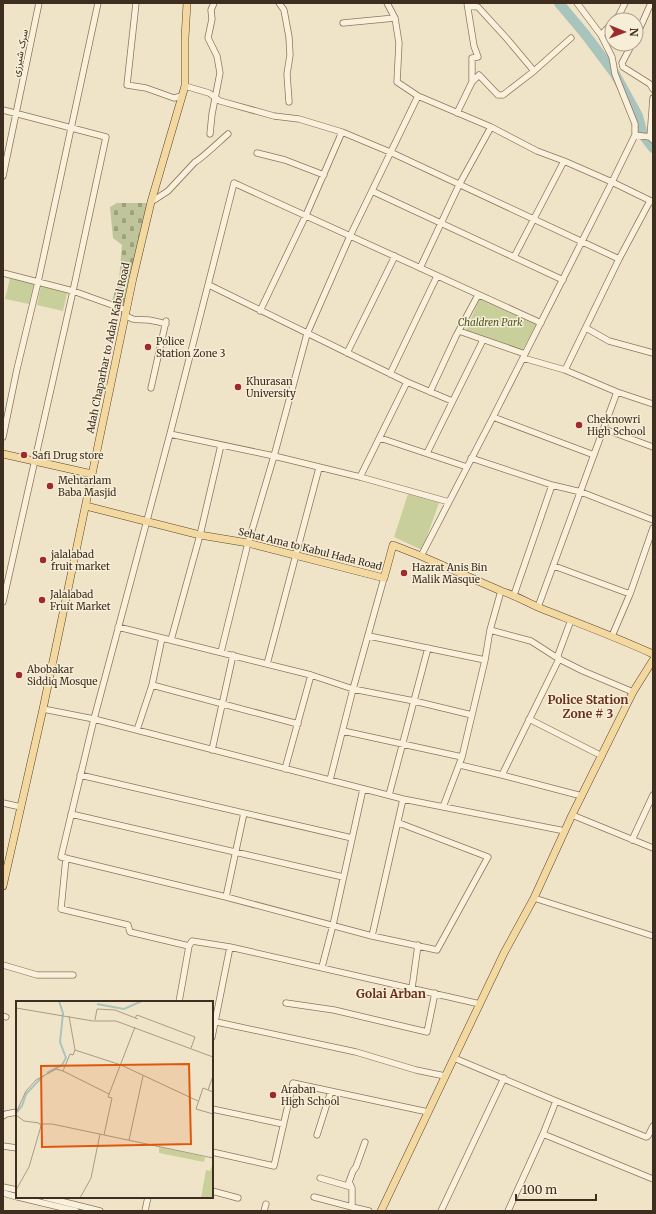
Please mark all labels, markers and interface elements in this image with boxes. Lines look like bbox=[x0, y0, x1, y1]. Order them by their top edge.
north arrow bbox=[604, 12, 644, 52]
street label: سرک شیرزی bbox=[9, 28, 31, 78]
text: N bbox=[627, 28, 641, 37]
street label: Adah Chaparhar to Adah Kabul Road bbox=[83, 261, 132, 436]
park label: Chaldren Park bbox=[458, 316, 523, 329]
place label: Police Station Zone 3 bbox=[156, 335, 226, 360]
marker: Police Station Zone 3 bbox=[143, 342, 153, 352]
place label: Khurasan University bbox=[246, 375, 296, 400]
marker: Khurasan University bbox=[233, 382, 243, 392]
place label: Cheknowri High School bbox=[587, 413, 646, 438]
marker: Cheknowri High School bbox=[574, 420, 584, 430]
place label: Safi Drug store bbox=[32, 449, 103, 462]
marker: Safi Drug store bbox=[19, 450, 29, 460]
place label: Mehtarlam Baba Masjid bbox=[58, 474, 116, 499]
marker: Mehtarlam Baba Masjid bbox=[45, 481, 55, 491]
street label: Sehat Ama to Kabul Hada Road bbox=[237, 525, 383, 573]
place label: jalalabad fruit market bbox=[50, 548, 110, 573]
marker: jalalabad fruit market bbox=[38, 555, 48, 565]
place label: Hazrat Anis Bin Malik Masque bbox=[412, 561, 488, 586]
marker: Hazrat Anis Bin Malik Masque bbox=[399, 568, 409, 578]
place label: Jalalabad Fruit Market bbox=[49, 588, 111, 613]
marker: Jalalabad Fruit Market bbox=[37, 595, 47, 605]
place label: Abobakar Siddiq Mosque bbox=[26, 663, 98, 688]
marker: Abobakar Siddiq Mosque bbox=[14, 670, 24, 680]
district label: Police Station Zone # 3 bbox=[547, 692, 629, 721]
district label: Golai Arban bbox=[356, 986, 426, 1001]
inset map bbox=[16, 1001, 213, 1198]
place label: Araban High School bbox=[280, 1083, 340, 1108]
marker: Araban High School bbox=[268, 1090, 278, 1100]
scale bar bbox=[516, 1176, 596, 1202]
text: 100 m bbox=[522, 1182, 557, 1197]

